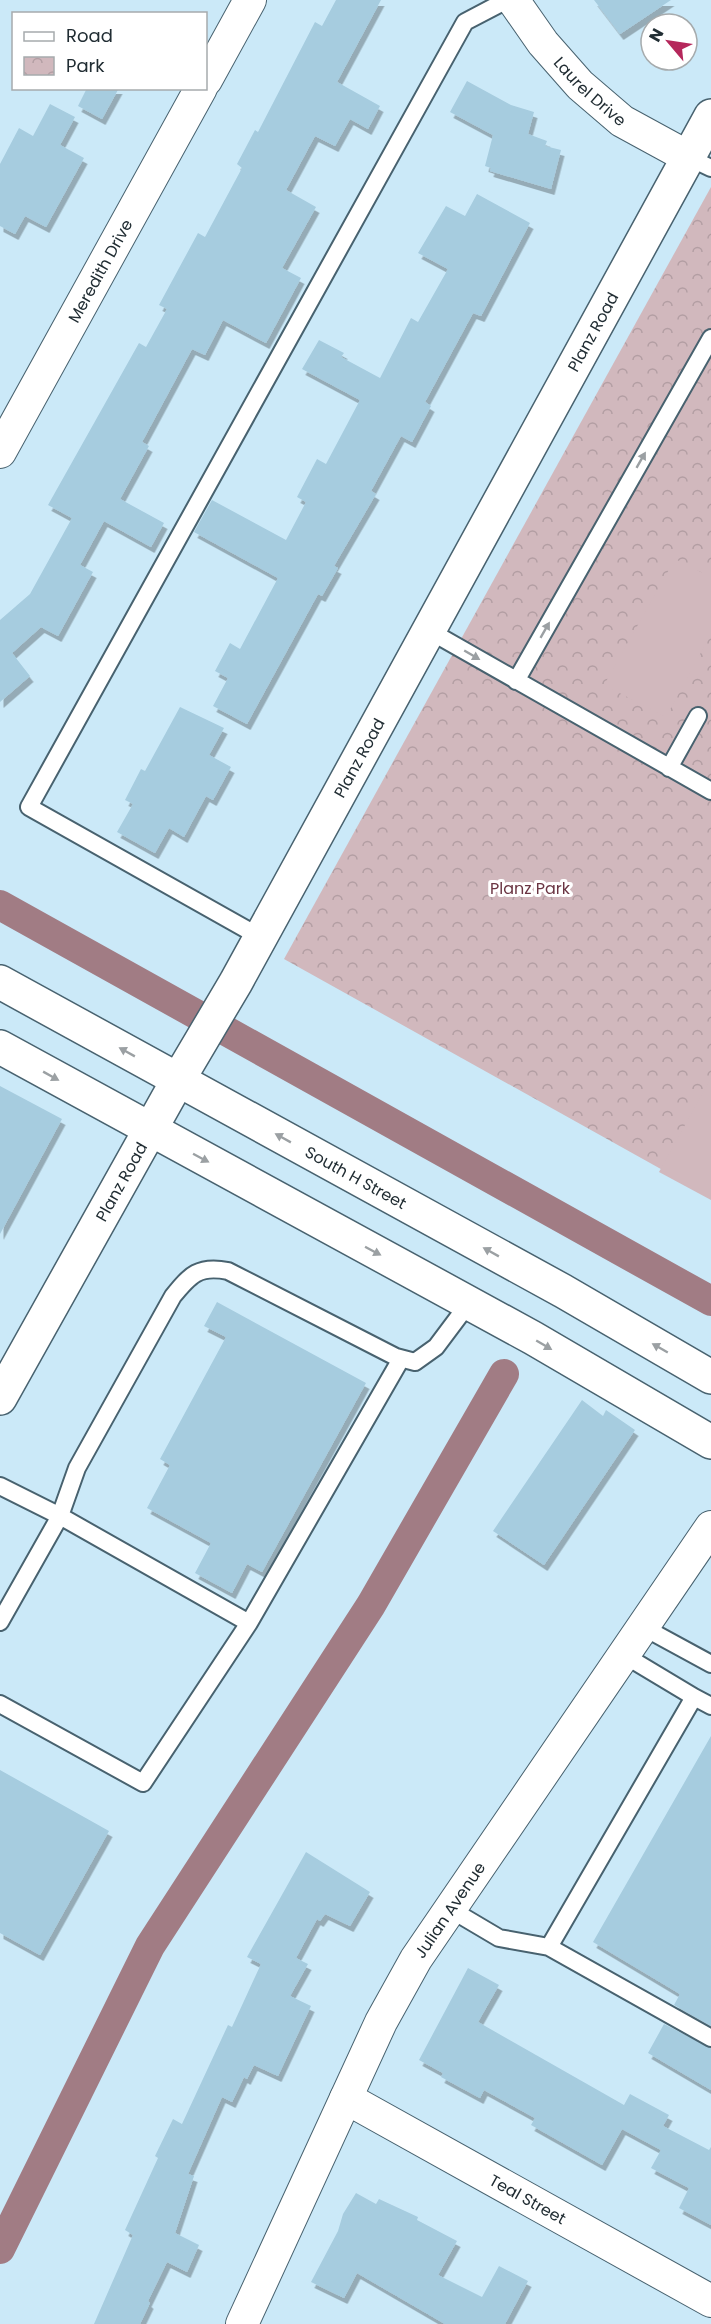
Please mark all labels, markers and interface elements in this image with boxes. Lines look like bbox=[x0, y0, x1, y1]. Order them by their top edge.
legend bbox=[12, 12, 207, 90]
north arrow bbox=[639, 12, 699, 72]
text: Road bbox=[66, 23, 113, 48]
text: N bbox=[643, 24, 669, 46]
street label: Laurel Drive bbox=[549, 51, 631, 131]
text: Park bbox=[66, 53, 105, 78]
street label: Meredith Drive bbox=[62, 215, 138, 327]
street label: Planz Road bbox=[562, 288, 624, 376]
one-way arrow bbox=[636, 451, 646, 468]
one-way arrow bbox=[539, 622, 550, 638]
one-way arrow bbox=[464, 650, 480, 661]
street label: Planz Road bbox=[328, 714, 390, 802]
park label: Planz Park bbox=[490, 877, 571, 900]
one-way arrow bbox=[118, 1047, 135, 1057]
one-way arrow bbox=[43, 1071, 60, 1081]
one-way arrow bbox=[274, 1133, 291, 1143]
street label: Planz Road bbox=[90, 1138, 153, 1225]
street label: South H Street bbox=[301, 1140, 411, 1215]
one-way arrow bbox=[193, 1153, 210, 1163]
one-way arrow bbox=[365, 1246, 382, 1256]
one-way arrow bbox=[482, 1247, 499, 1257]
one-way arrow bbox=[536, 1339, 552, 1350]
one-way arrow bbox=[652, 1343, 669, 1353]
street label: Julian Avenue bbox=[408, 1857, 491, 1963]
street label: Teal Street bbox=[485, 2169, 570, 2230]

